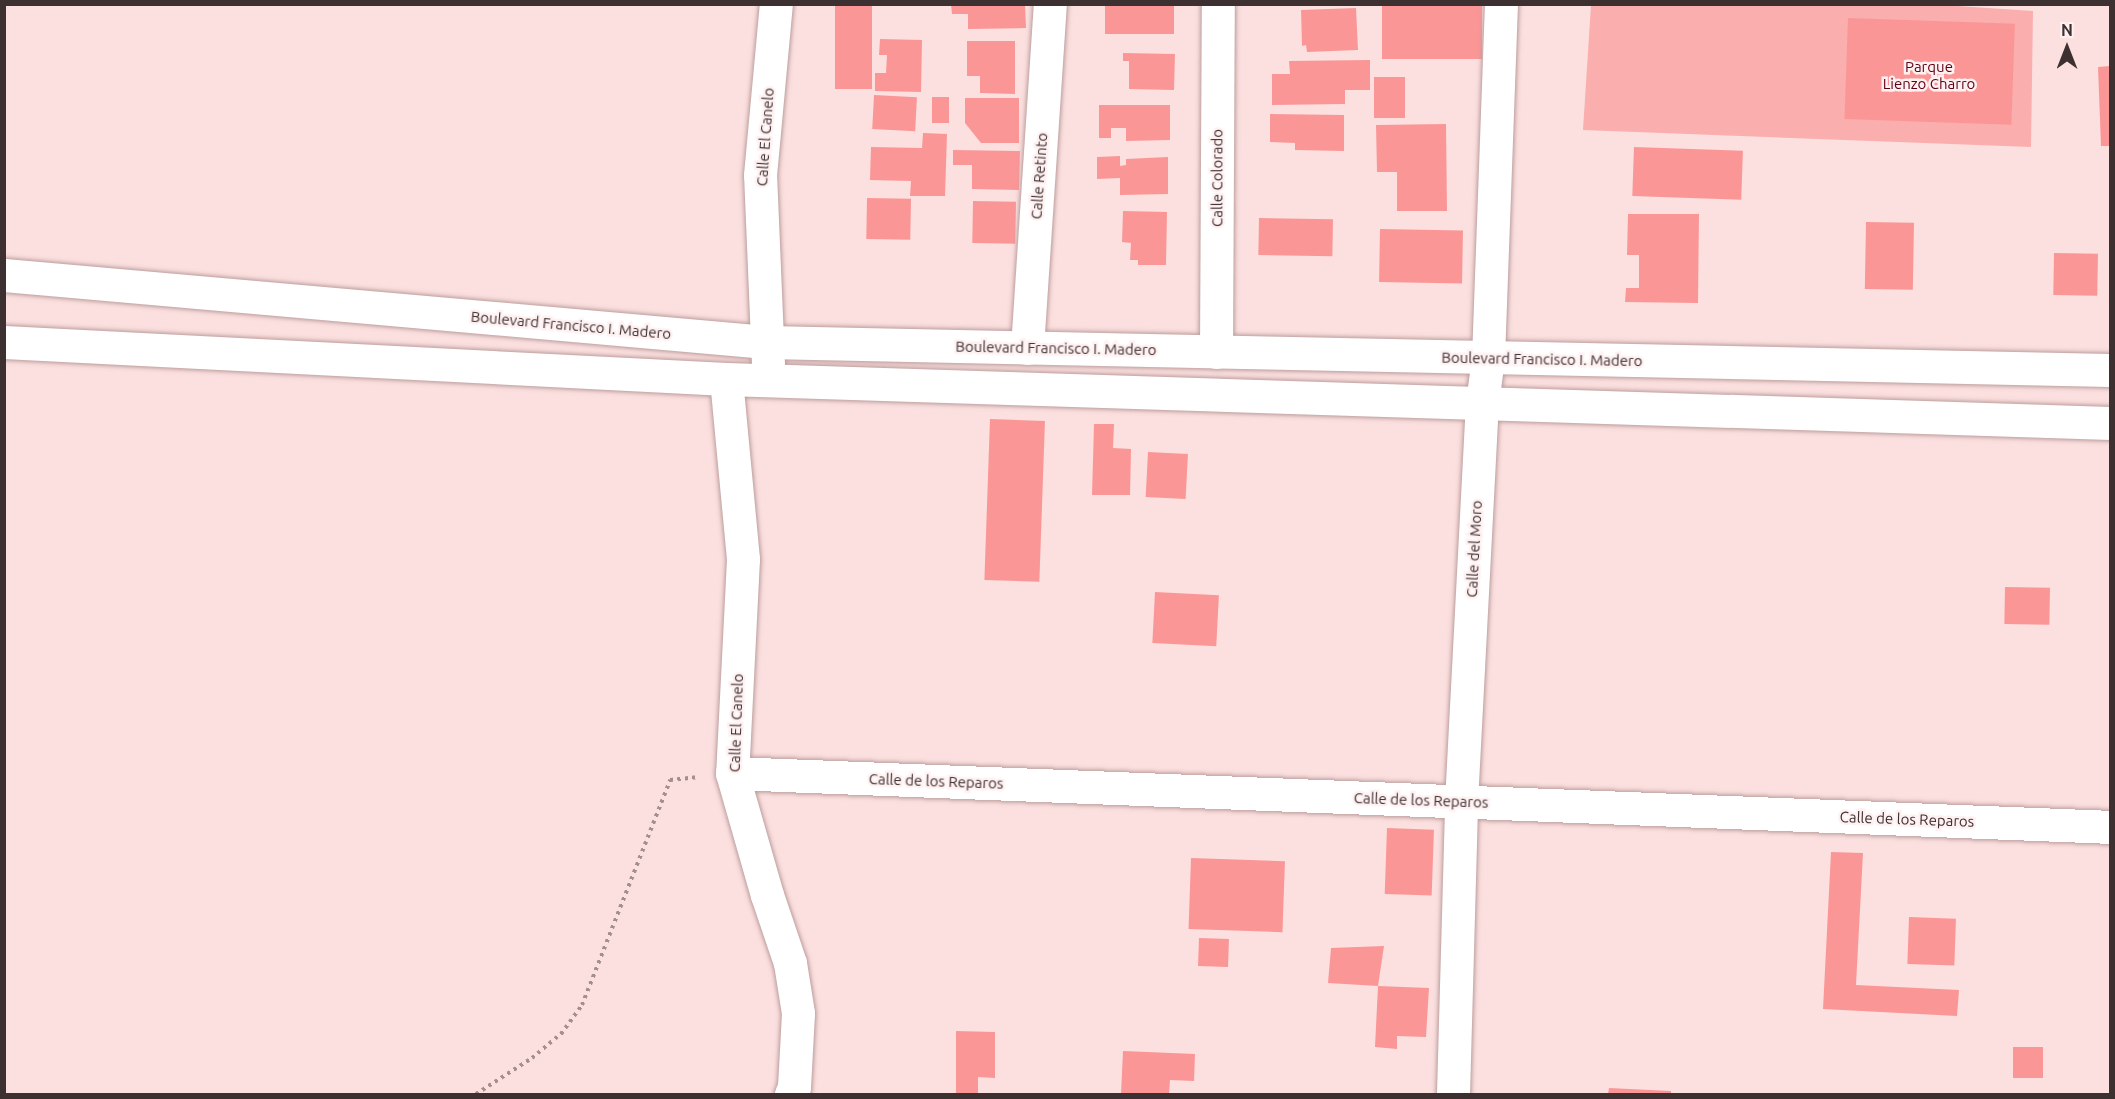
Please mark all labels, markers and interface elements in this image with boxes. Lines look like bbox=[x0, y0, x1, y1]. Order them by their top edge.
north arrow bbox=[2037, 18, 2097, 78]
text: N bbox=[2061, 21, 2073, 39]
park label: Parque Lienzo Charro bbox=[1883, 57, 1975, 92]
street label: Calle El Canelo bbox=[753, 87, 777, 187]
street label: Calle Colorado bbox=[1208, 129, 1226, 227]
street label: Calle Retinto bbox=[1027, 132, 1051, 220]
street label: Boulevard Francisco I. Madero bbox=[470, 307, 672, 343]
street label: Boulevard Francisco I. Madero bbox=[955, 337, 1157, 359]
street label: Boulevard Francisco I. Madero bbox=[1441, 348, 1643, 370]
street label: Calle del Moro bbox=[1462, 500, 1486, 598]
street label: Calle El Canelo bbox=[725, 673, 747, 773]
street label: Calle de los Reparos bbox=[868, 770, 1004, 792]
street label: Calle de los Reparos bbox=[1353, 789, 1489, 811]
street label: Calle de los Reparos bbox=[1839, 808, 1975, 830]

